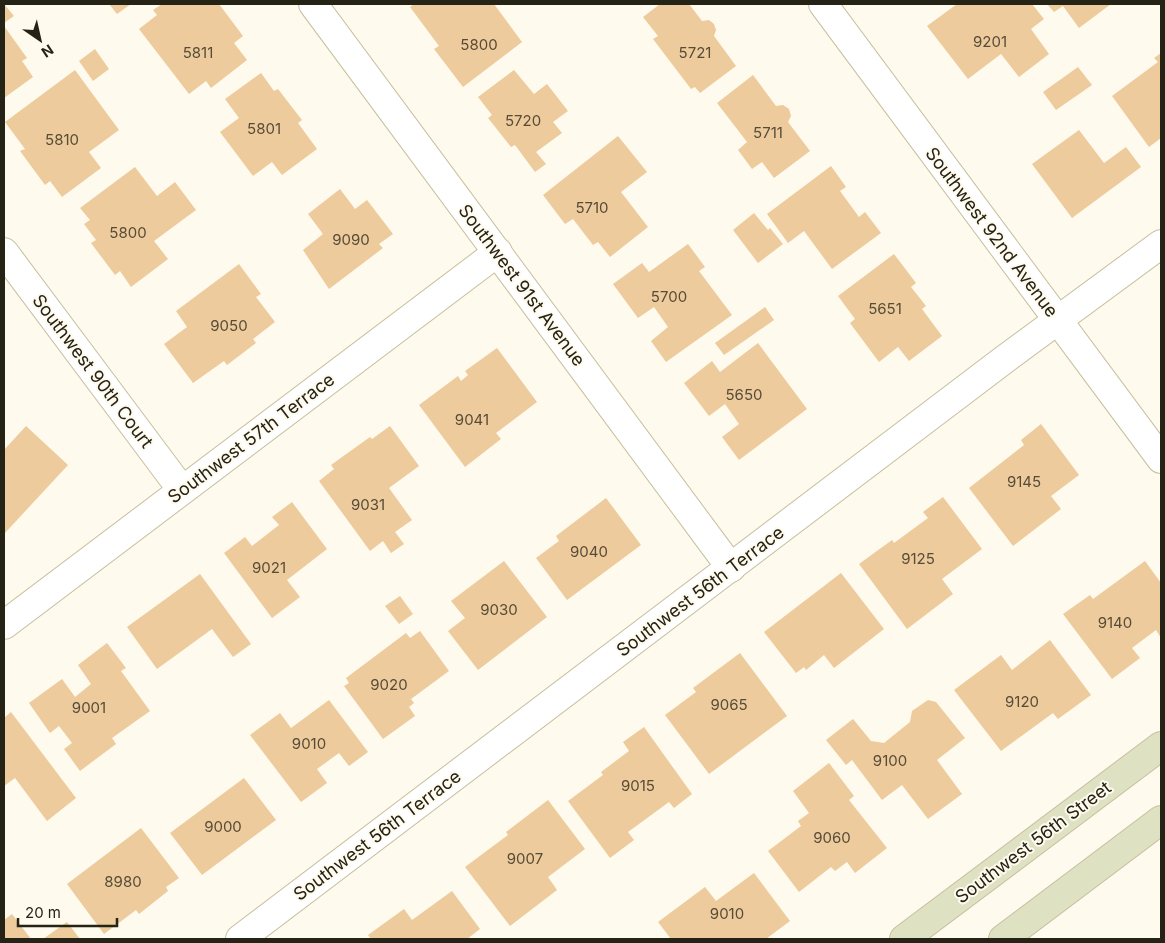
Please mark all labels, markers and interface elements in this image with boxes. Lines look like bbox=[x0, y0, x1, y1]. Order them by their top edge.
north arrow bbox=[15, 15, 65, 65]
house number: 9201 bbox=[973, 32, 1007, 51]
house number: 5800 bbox=[460, 35, 498, 54]
text: N bbox=[38, 41, 57, 61]
house number: 5811 bbox=[183, 43, 213, 62]
house number: 5721 bbox=[679, 43, 711, 62]
house number: 5720 bbox=[505, 111, 541, 130]
house number: 5801 bbox=[247, 119, 281, 138]
house number: 5711 bbox=[753, 123, 783, 142]
house number: 5810 bbox=[45, 130, 79, 149]
street label: Southwest 92nd Avenue bbox=[921, 143, 1063, 321]
house number: 5710 bbox=[575, 198, 609, 217]
street label: Southwest 91st Avenue bbox=[454, 200, 590, 370]
house number: 5800 bbox=[109, 223, 147, 242]
house number: 9090 bbox=[332, 230, 370, 249]
house number: 5700 bbox=[651, 287, 687, 306]
street label: Southwest 90th Court bbox=[28, 290, 158, 452]
house number: 5651 bbox=[868, 299, 902, 318]
house number: 9050 bbox=[210, 316, 248, 335]
street label: Southwest 57th Terrace bbox=[164, 369, 338, 507]
house number: 5650 bbox=[725, 385, 763, 404]
house number: 9041 bbox=[455, 410, 489, 429]
house number: 9145 bbox=[1007, 472, 1041, 491]
house number: 9031 bbox=[351, 495, 385, 514]
street label: Southwest 56th Terrace bbox=[612, 521, 788, 661]
house number: 9040 bbox=[570, 542, 608, 561]
house number: 9125 bbox=[901, 549, 935, 568]
house number: 9021 bbox=[252, 558, 286, 577]
house number: 9030 bbox=[480, 600, 518, 619]
house number: 9140 bbox=[1098, 613, 1132, 632]
house number: 9020 bbox=[370, 675, 408, 694]
house number: 9120 bbox=[1005, 692, 1039, 711]
house number: 9065 bbox=[710, 695, 748, 714]
house number: 9001 bbox=[72, 698, 106, 717]
house number: 9010 bbox=[292, 734, 326, 753]
house number: 9100 bbox=[873, 751, 907, 770]
street label: Southwest 56th Terrace bbox=[289, 765, 465, 905]
house number: 9015 bbox=[621, 776, 655, 795]
street label: Southwest 56th Street bbox=[951, 777, 1115, 907]
house number: 9000 bbox=[204, 817, 242, 836]
house number: 9060 bbox=[813, 828, 851, 847]
house number: 9007 bbox=[507, 849, 543, 868]
house number: 8980 bbox=[104, 872, 142, 891]
scale bar bbox=[18, 896, 116, 928]
text: 20 m bbox=[25, 903, 61, 922]
house number: 9010 bbox=[710, 904, 744, 923]

